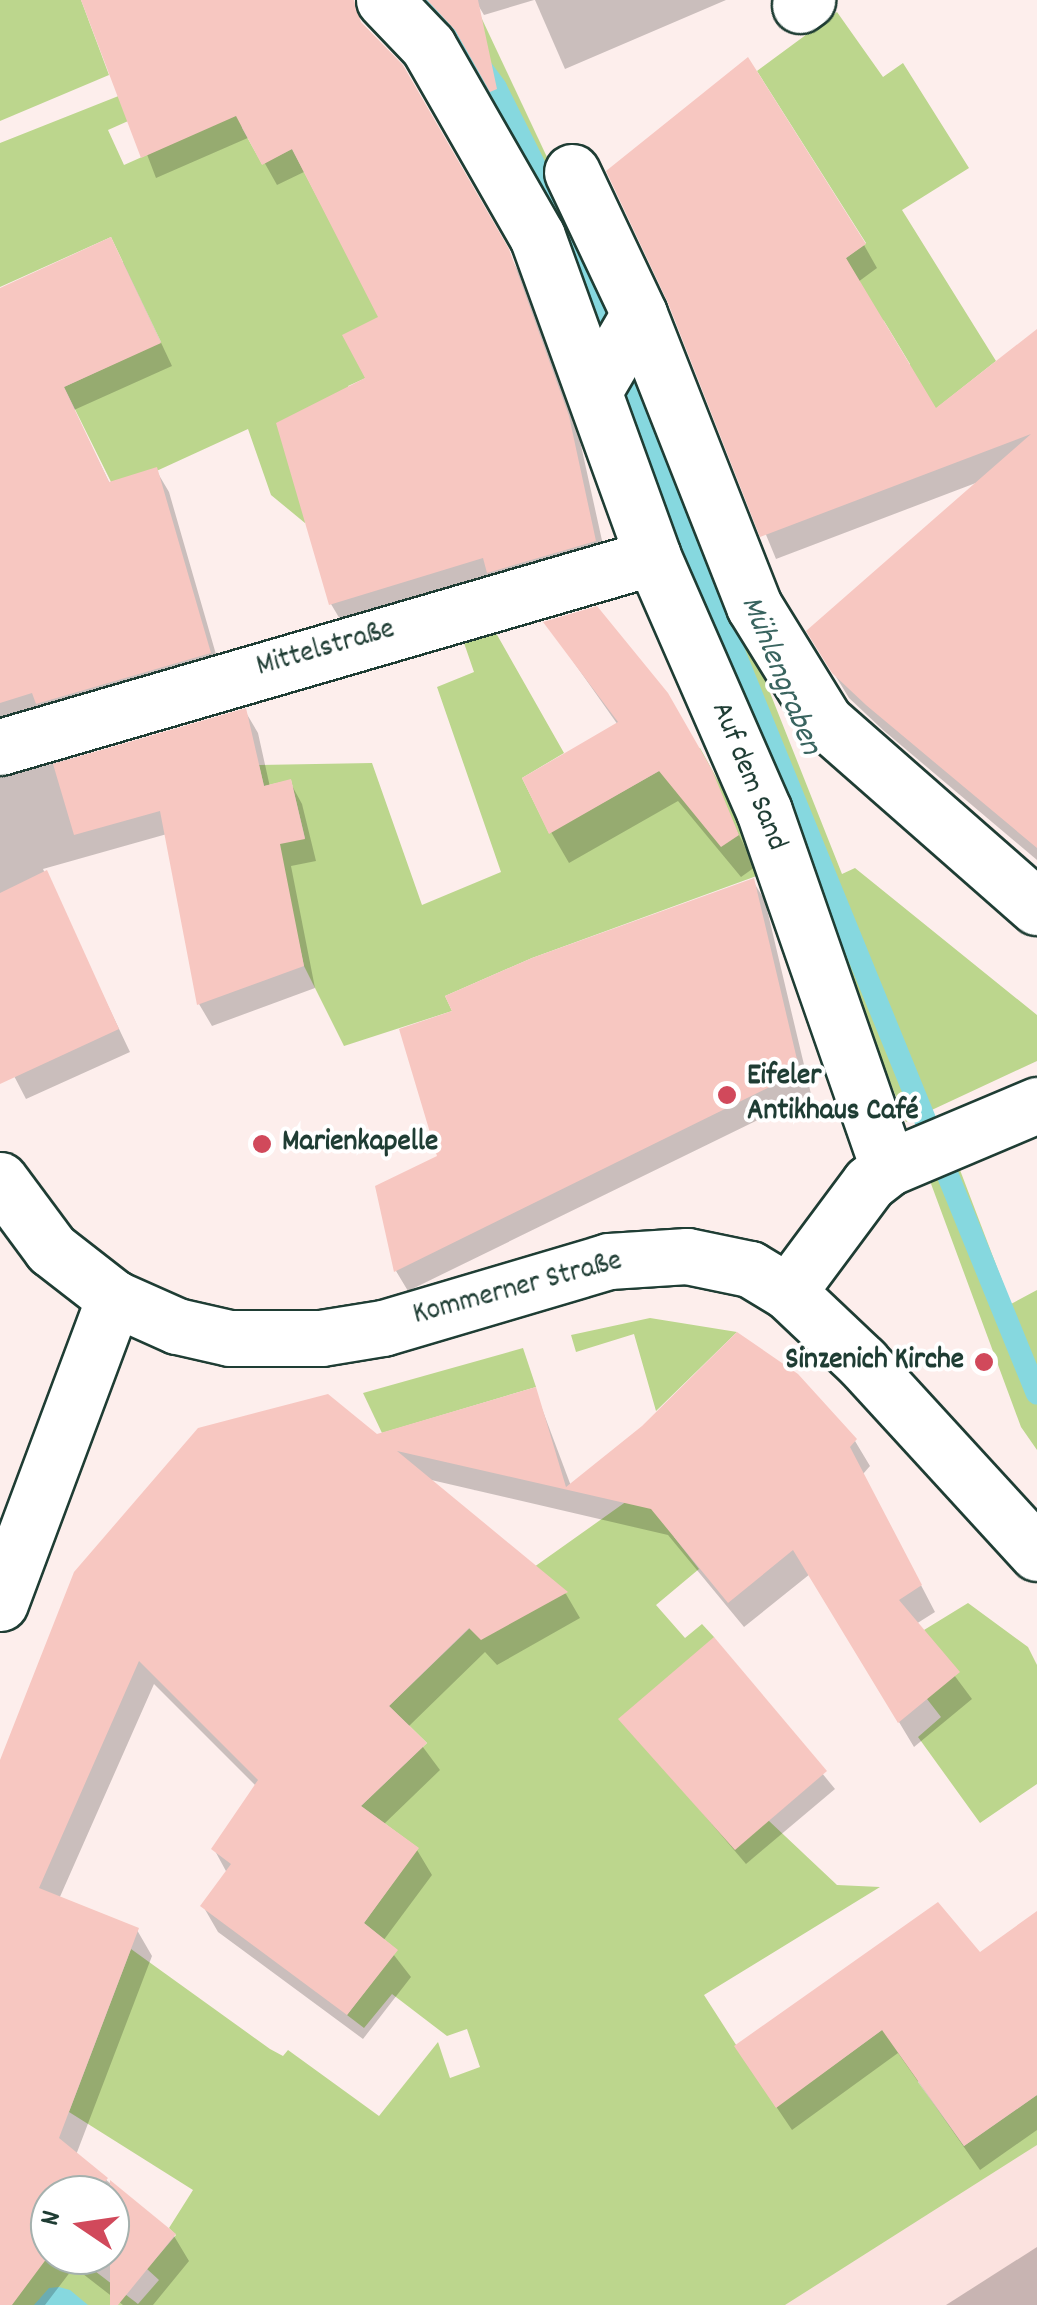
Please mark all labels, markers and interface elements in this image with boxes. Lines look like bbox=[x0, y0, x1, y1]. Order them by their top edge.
water label: Mühlengraben bbox=[730, 591, 828, 761]
street label: Mittelstraße bbox=[253, 613, 399, 687]
street label: Auf dem Sand bbox=[701, 698, 793, 856]
place label: Eifeler Antikhaus Café bbox=[747, 1060, 919, 1130]
marker: Eifeler Antikhaus Café bbox=[716, 1084, 738, 1106]
place label: Marienkapelle bbox=[282, 1126, 438, 1162]
marker: Marienkapelle bbox=[251, 1133, 273, 1155]
street label: Kommerner Straße bbox=[410, 1245, 626, 1335]
place label: Sinzenich Kirche bbox=[785, 1344, 964, 1380]
marker: Sinzenich Kirche bbox=[973, 1351, 995, 1373]
north arrow bbox=[30, 2175, 130, 2275]
text: N bbox=[32, 2207, 74, 2230]

